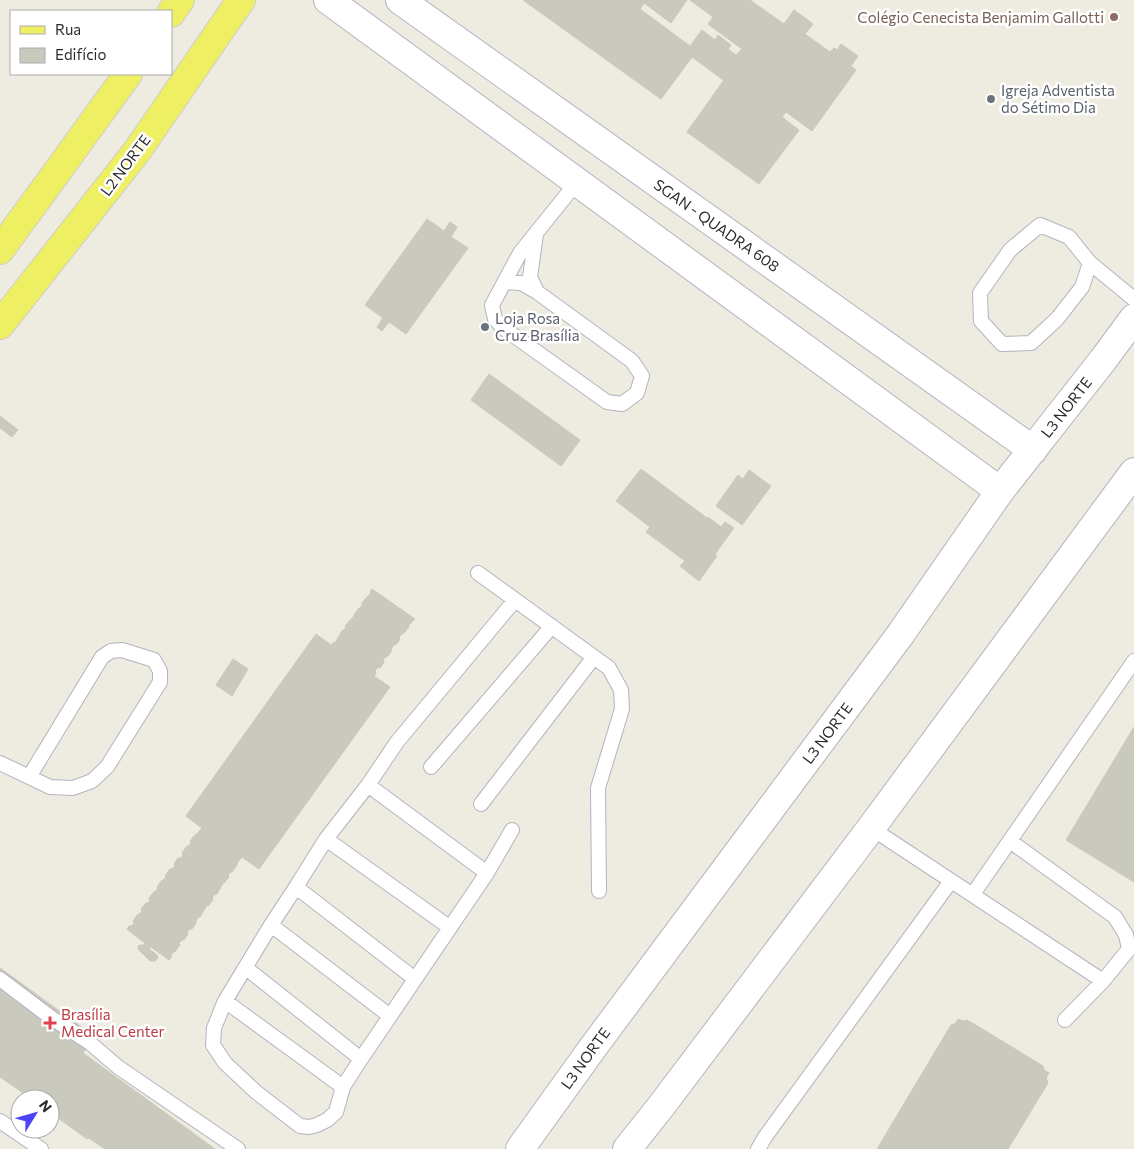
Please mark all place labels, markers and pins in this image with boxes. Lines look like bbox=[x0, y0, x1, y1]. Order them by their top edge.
place label: Colégio Cenecista Benjamim Gallotti bbox=[857, 8, 1104, 26]
marker: Colégio Cenecista Benjamim Gallotti bbox=[1108, 11, 1120, 23]
place label: Igreja Adventista do Sétimo Dia bbox=[1001, 81, 1115, 116]
marker: Igreja Adventista do Sétimo Dia bbox=[985, 93, 997, 105]
place label: Loja Rosa Cruz Brasília bbox=[495, 309, 580, 344]
marker: Loja Rosa Cruz Brasília bbox=[479, 321, 491, 333]
place label: Brasília Medical Center bbox=[61, 1005, 164, 1040]
marker: Brasília Medical Center bbox=[43, 1016, 57, 1030]

